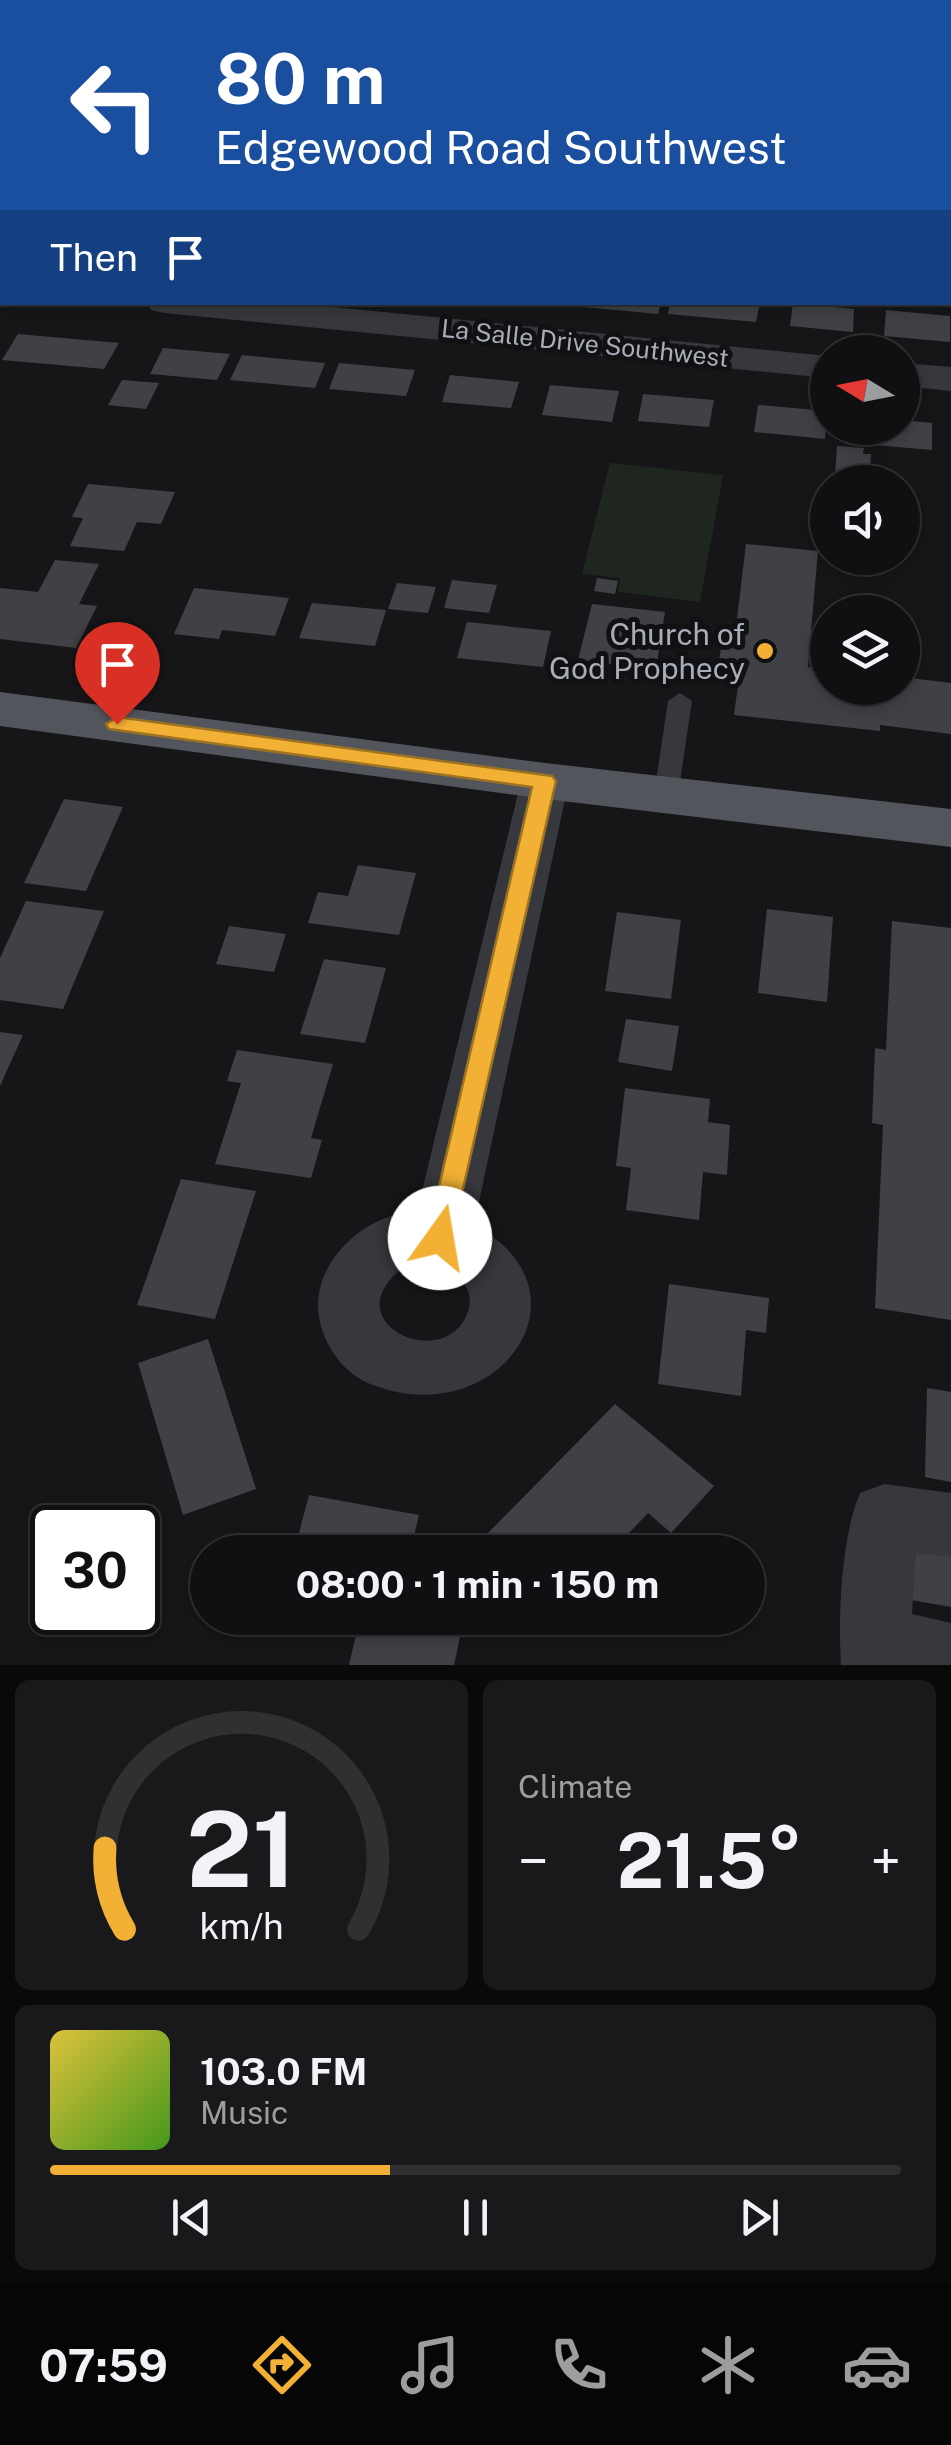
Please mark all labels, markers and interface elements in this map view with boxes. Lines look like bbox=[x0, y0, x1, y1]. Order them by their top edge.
text: 80 m bbox=[215, 37, 385, 120]
icon: left bbox=[50, 40, 180, 170]
text: Edgewood Road Southwest bbox=[215, 121, 787, 174]
icon: arrive bbox=[158, 230, 213, 285]
text: Then bbox=[50, 235, 138, 280]
street label: La Salle Drive Southwest bbox=[440, 313, 730, 373]
north arrow bbox=[810, 335, 920, 445]
map controls bbox=[810, 335, 920, 705]
button: sound bbox=[810, 465, 920, 575]
button: layers bbox=[810, 595, 920, 705]
place label: Church of God Prophecy bbox=[549, 616, 745, 686]
pin bbox=[75, 622, 160, 725]
icon: arrive bbox=[90, 637, 145, 692]
marker: Church of God Prophecy bbox=[754, 640, 776, 662]
position arrow bbox=[388, 1186, 492, 1290]
speed limit sign: 30 bbox=[30, 1505, 160, 1635]
text: 08:00 · 1 min · 150 m bbox=[296, 1562, 659, 1607]
text: Climate bbox=[518, 1768, 632, 1805]
text: 21 bbox=[186, 1788, 297, 1910]
text: 21.5° bbox=[616, 1817, 803, 1905]
text: − bbox=[518, 1829, 549, 1893]
text: + bbox=[871, 1829, 901, 1893]
text: km/h bbox=[199, 1905, 284, 1947]
text: 103.0 FM bbox=[200, 2049, 367, 2094]
text: Music bbox=[200, 2094, 288, 2131]
icon: previous bbox=[164, 2190, 219, 2245]
icon: pause bbox=[448, 2190, 503, 2245]
icon: next bbox=[732, 2190, 787, 2245]
icon: directions bbox=[247, 2330, 317, 2400]
icon: music bbox=[395, 2330, 465, 2400]
icon: phone bbox=[544, 2330, 614, 2400]
icon: climate bbox=[693, 2330, 763, 2400]
icon: car bbox=[842, 2330, 912, 2400]
text: 07:59 bbox=[39, 2339, 168, 2392]

